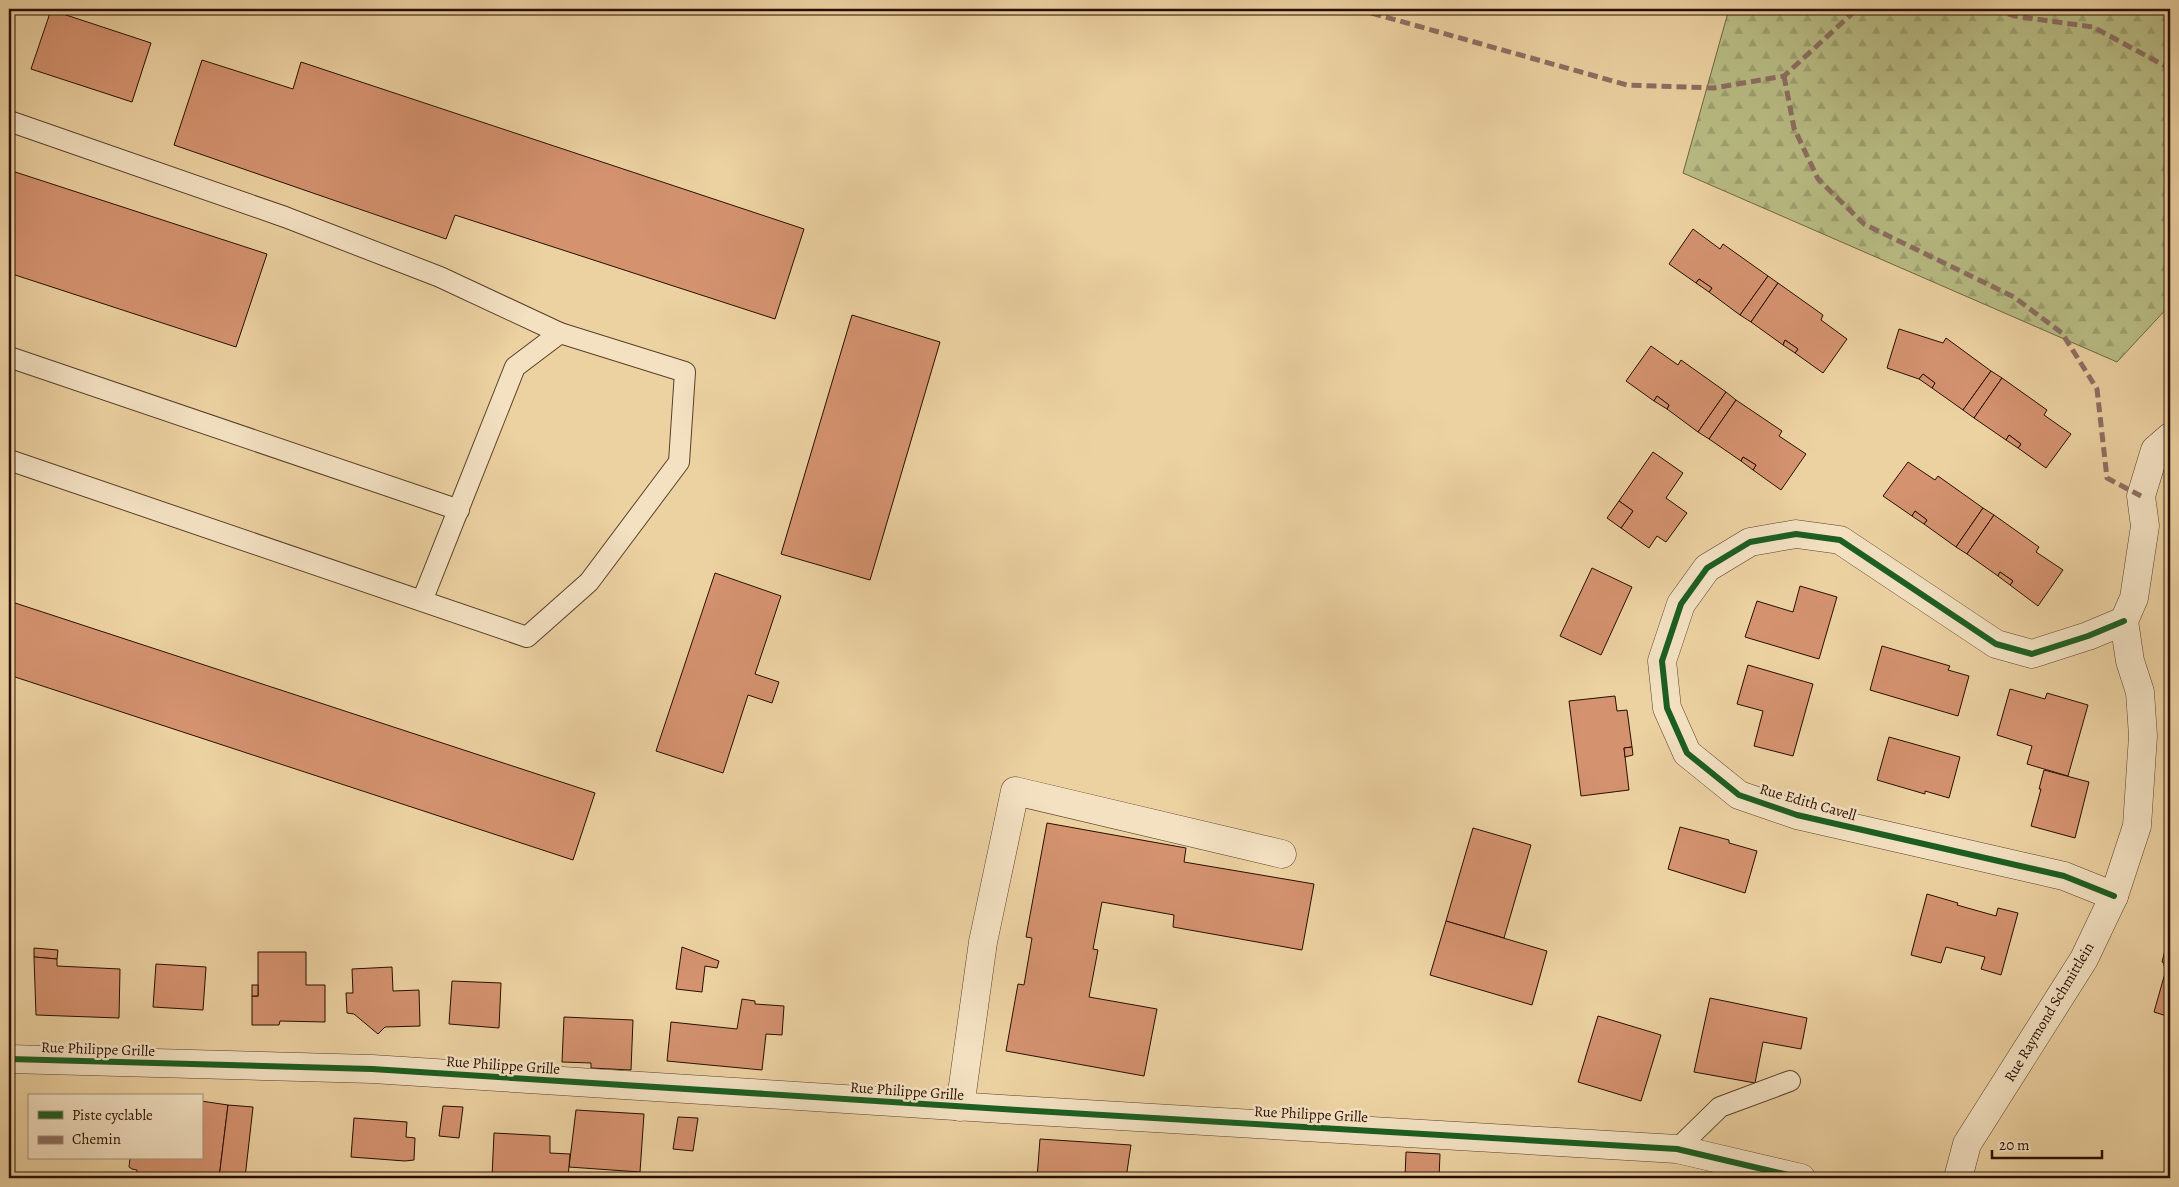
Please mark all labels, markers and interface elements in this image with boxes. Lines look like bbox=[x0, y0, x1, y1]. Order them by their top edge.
street label: Rue Edith Cavell bbox=[1757, 779, 1859, 825]
street label: Rue Raymond Schmittlein bbox=[1999, 939, 2099, 1085]
street label: Rue Philippe Grille bbox=[41, 1037, 156, 1061]
street label: Rue Philippe Grille bbox=[445, 1051, 561, 1079]
street label: Rue Philippe Grille bbox=[849, 1077, 965, 1105]
legend bbox=[28, 1094, 202, 1160]
street label: Rue Philippe Grille bbox=[1253, 1101, 1369, 1127]
text: Piste cyclable bbox=[72, 1105, 153, 1125]
scale bar bbox=[1992, 1127, 2102, 1159]
text: Chemin bbox=[72, 1129, 121, 1149]
text: 20 m bbox=[1999, 1135, 2030, 1155]

